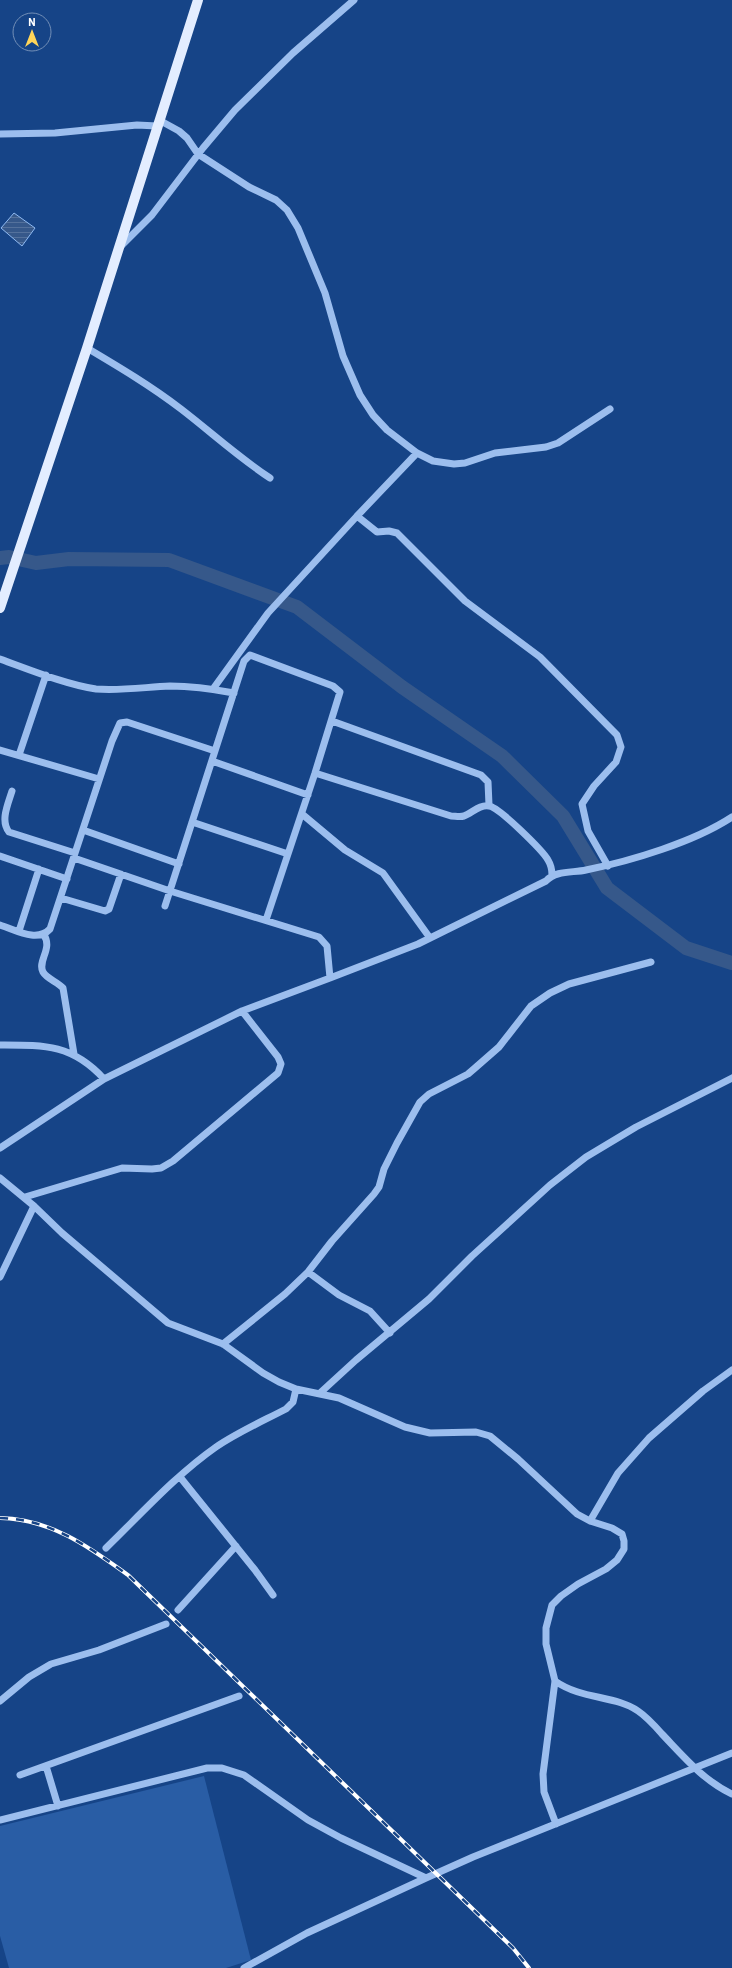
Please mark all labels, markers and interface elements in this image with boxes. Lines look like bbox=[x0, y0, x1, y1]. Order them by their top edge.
north arrow bbox=[12, 12, 52, 52]
text: N bbox=[28, 15, 36, 28]

